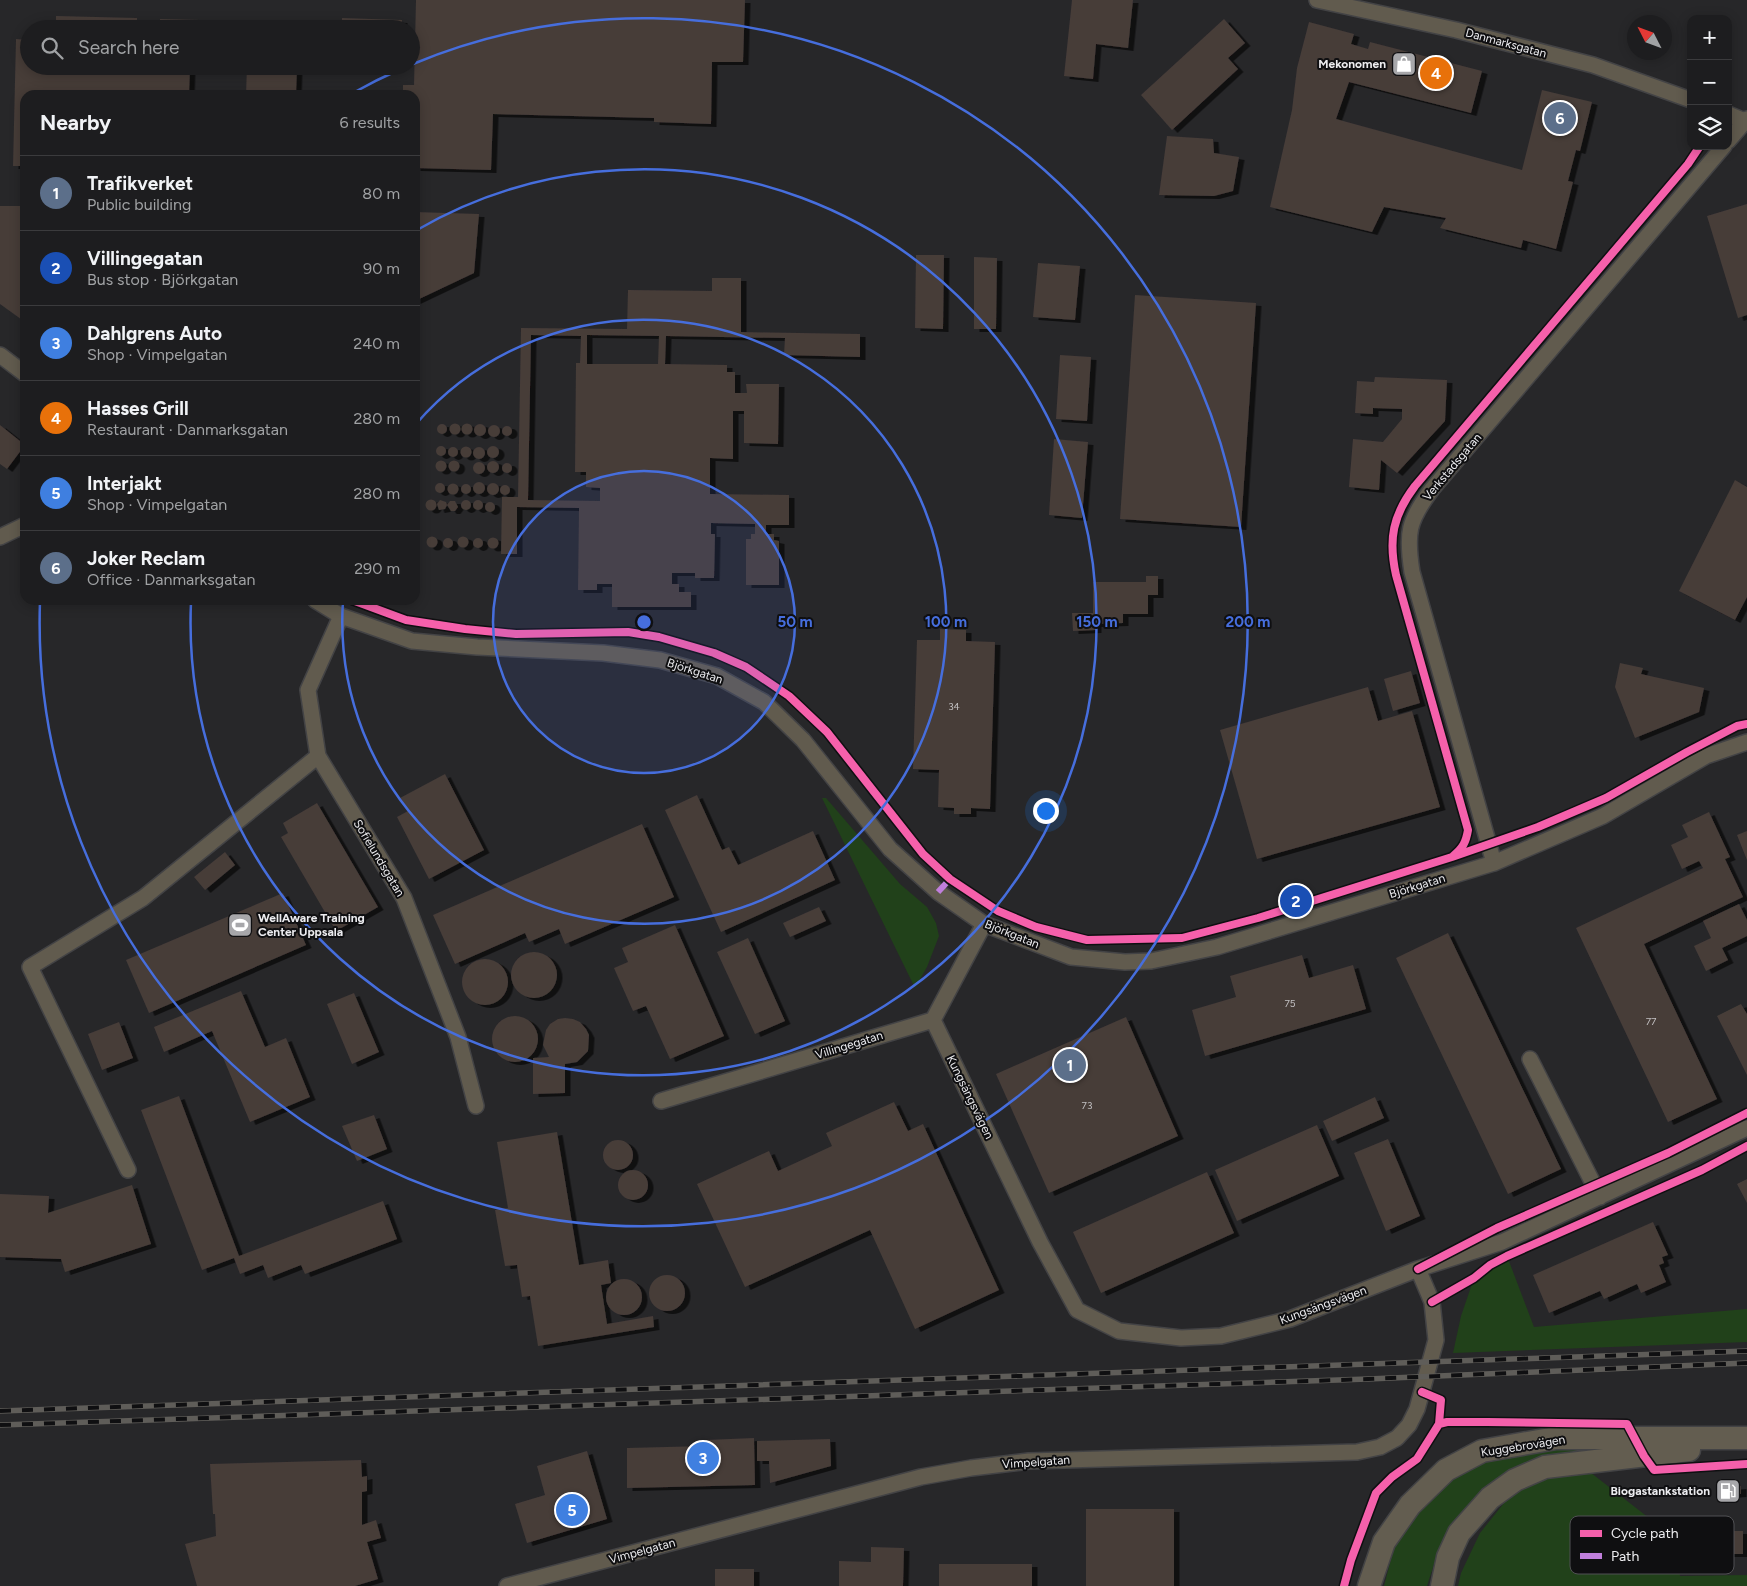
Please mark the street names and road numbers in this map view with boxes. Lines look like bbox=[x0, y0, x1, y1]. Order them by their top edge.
street label: Danmarksgatan bbox=[1464, 25, 1548, 61]
street label: Verkstadsgatan bbox=[1420, 430, 1484, 504]
street label: Björkgatan bbox=[665, 655, 725, 687]
street label: Sofielundsgatan bbox=[351, 817, 408, 899]
street label: Björkgatan bbox=[1387, 871, 1447, 901]
street label: Björkgatan bbox=[983, 917, 1042, 951]
street label: Villingegatan bbox=[814, 1028, 885, 1062]
street label: Kungsängsvägen bbox=[944, 1053, 996, 1141]
street label: Kungsängsvägen bbox=[1278, 1283, 1369, 1327]
street label: Kuggebrovägen bbox=[1480, 1432, 1566, 1460]
street label: Vimpelgatan bbox=[1002, 1453, 1071, 1471]
street label: Vimpelgatan bbox=[607, 1535, 677, 1567]

